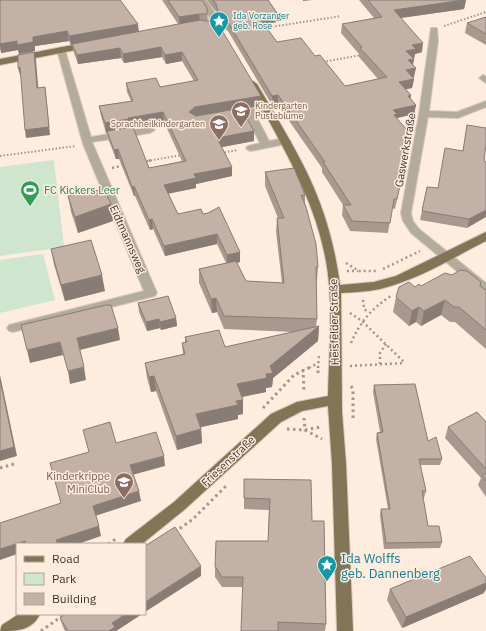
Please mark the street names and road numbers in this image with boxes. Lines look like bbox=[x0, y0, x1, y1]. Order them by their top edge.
street label: Gaswerkstraße bbox=[392, 112, 418, 188]
street label: Eidtmannsweg bbox=[107, 203, 149, 275]
street label: Heisfelder Straße bbox=[326, 279, 342, 365]
street label: Friesenstraße bbox=[198, 433, 258, 489]

